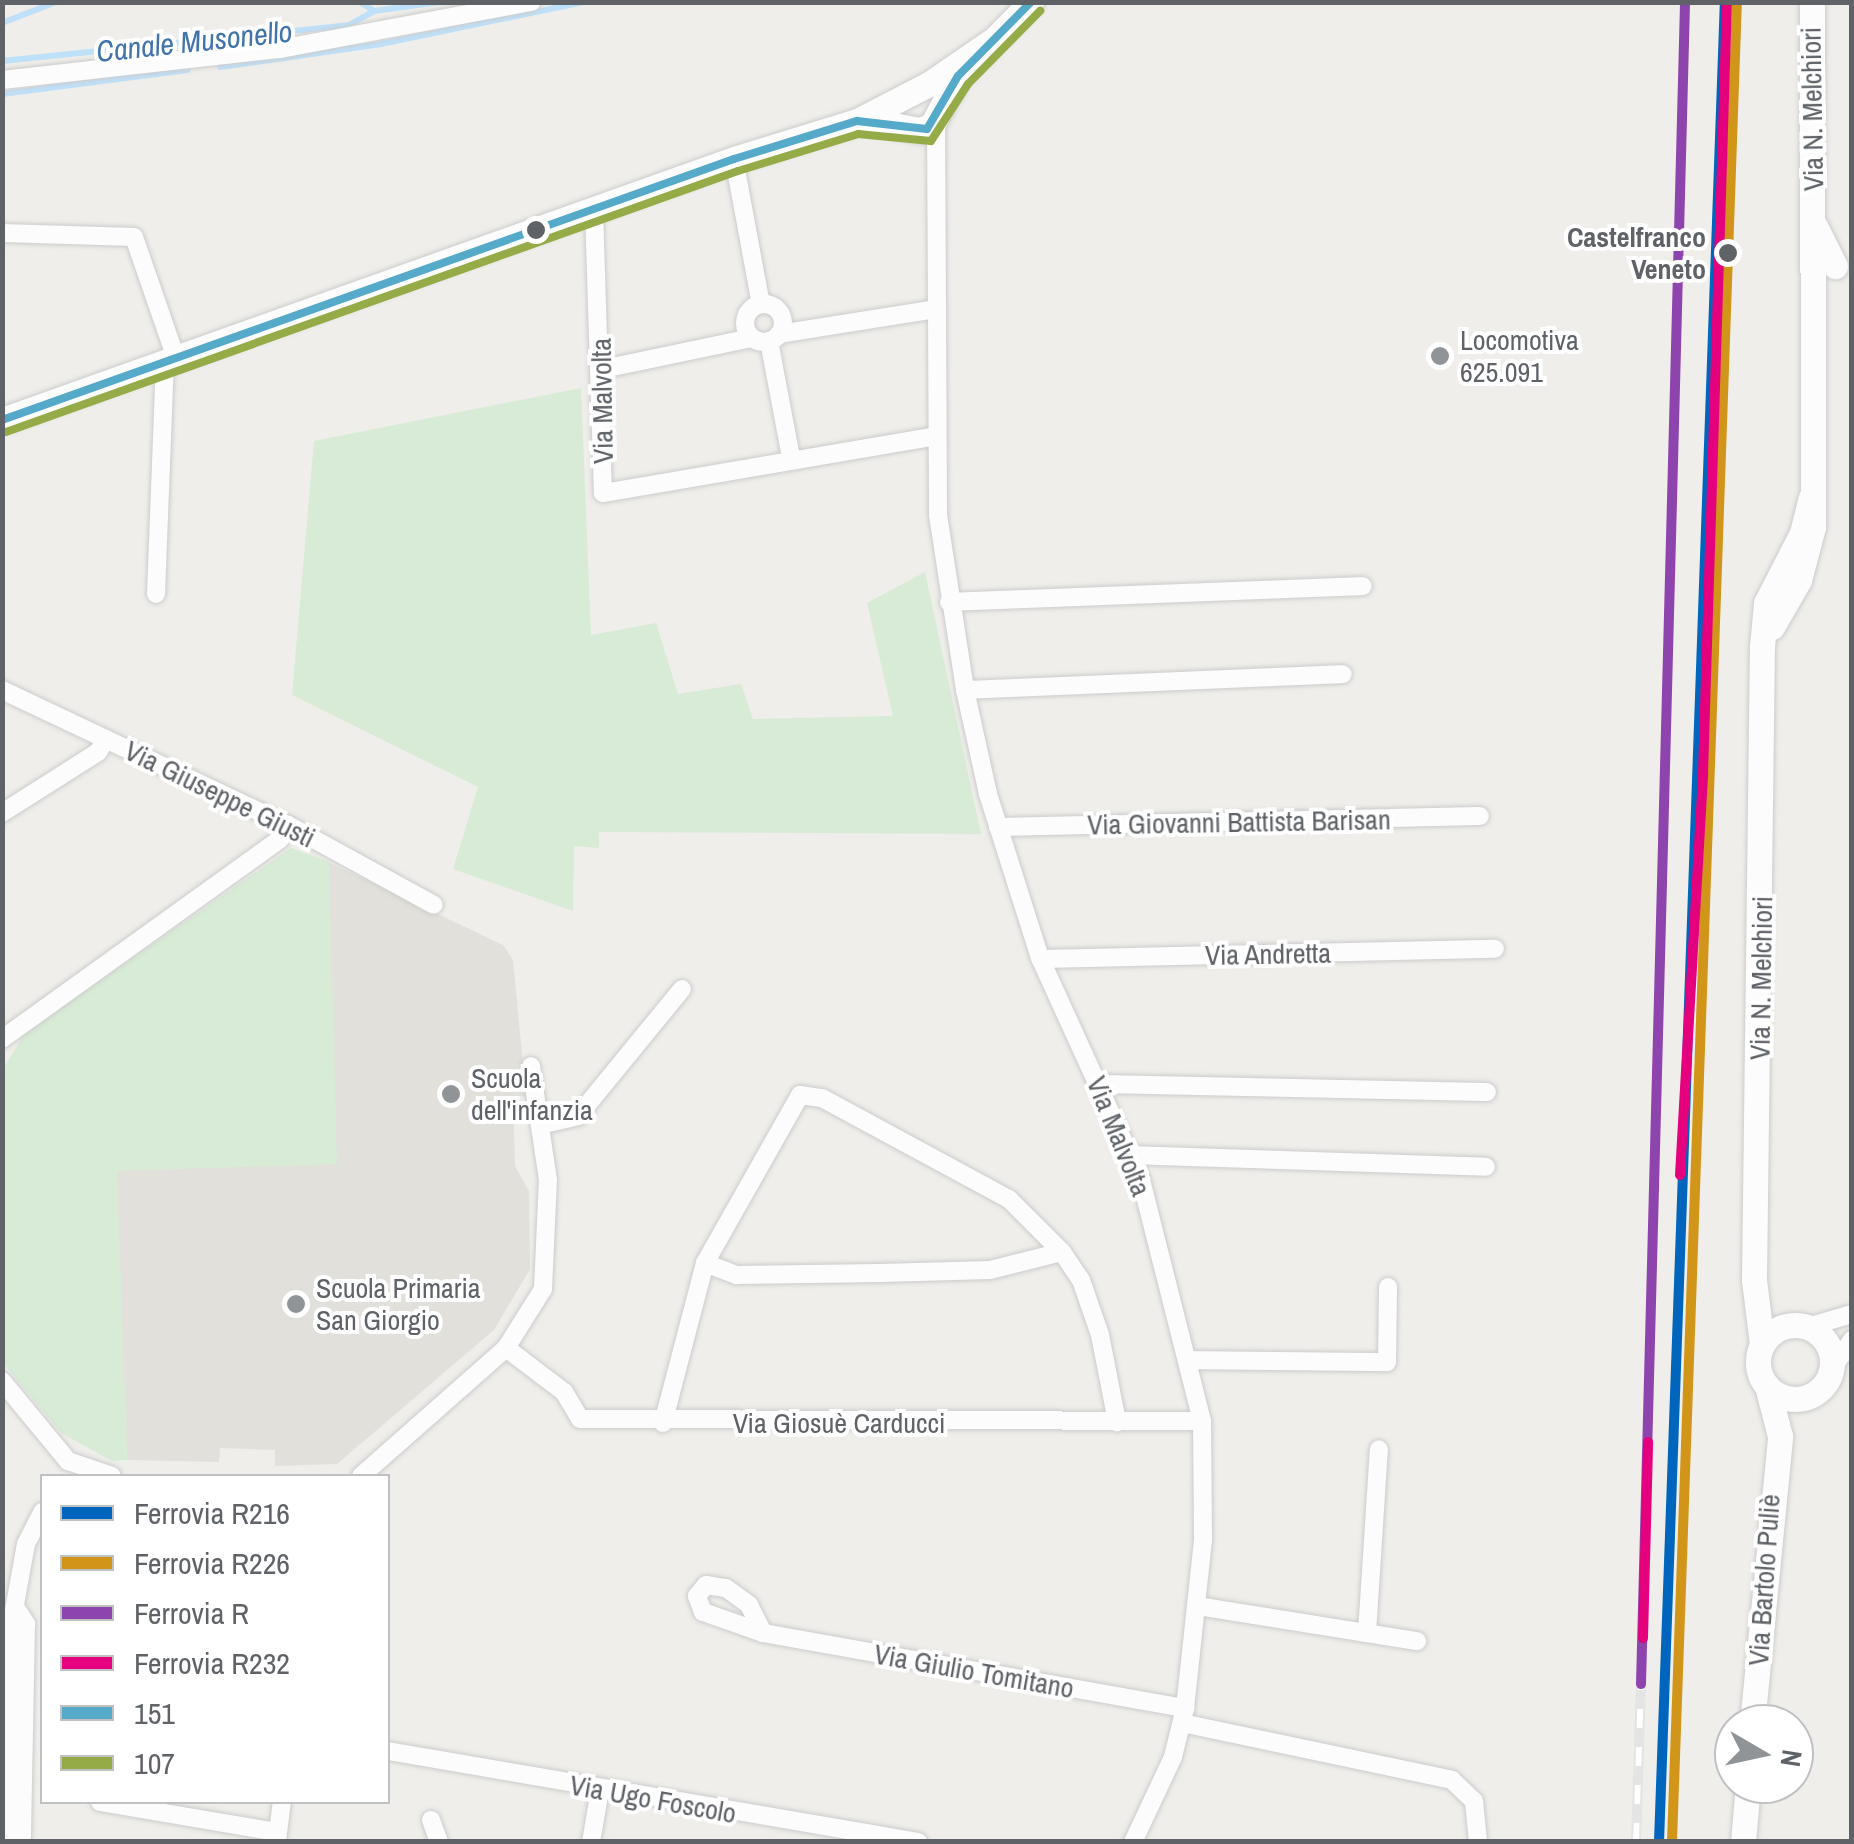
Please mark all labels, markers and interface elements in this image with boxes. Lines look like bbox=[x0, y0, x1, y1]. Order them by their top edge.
water label: Canale Musonello bbox=[94, 13, 294, 69]
street label: Via N. Melchiori bbox=[1794, 27, 1830, 191]
unlabelled marker bbox=[526, 220, 546, 240]
place label: Castelfranco Veneto bbox=[1567, 220, 1706, 286]
marker: Castelfranco Veneto bbox=[1715, 240, 1741, 266]
place label: Locomotiva 625.091 bbox=[1460, 323, 1579, 389]
street label: Via Malvolta bbox=[584, 338, 620, 464]
marker: Locomotiva 625.091 bbox=[1429, 345, 1451, 367]
street label: Via Giuseppe Giusti bbox=[119, 733, 321, 855]
street label: Via Giovanni Battista Barisan bbox=[1087, 803, 1391, 841]
street label: Via N. Melchiori bbox=[1743, 896, 1779, 1060]
street label: Via Andretta bbox=[1204, 936, 1332, 972]
place label: Scuola dell'infanzia bbox=[471, 1061, 593, 1127]
street label: Via Malvolta bbox=[1080, 1071, 1158, 1201]
marker: Scuola dell'infanzia bbox=[440, 1083, 462, 1105]
place label: Scuola Primaria San Giorgio bbox=[316, 1271, 481, 1337]
marker: Scuola Primaria San Giorgio bbox=[285, 1293, 307, 1315]
street label: Via Giosuè Carducci bbox=[733, 1406, 945, 1440]
legend bbox=[40, 1474, 390, 1804]
text: Ferrovia R216 bbox=[134, 1493, 290, 1533]
street label: Via Bartolo Puliè bbox=[1741, 1493, 1787, 1667]
text: Ferrovia R226 bbox=[134, 1543, 290, 1583]
text: Ferrovia R bbox=[134, 1593, 249, 1633]
street label: Via Giulio Tomitano bbox=[871, 1637, 1077, 1705]
text: Ferrovia R232 bbox=[134, 1643, 290, 1683]
text: 151 bbox=[134, 1693, 175, 1733]
north arrow bbox=[1714, 1704, 1814, 1804]
text: 107 bbox=[134, 1743, 175, 1783]
text: N bbox=[1772, 1747, 1812, 1770]
street label: Via Ugo Foscolo bbox=[567, 1768, 739, 1830]

